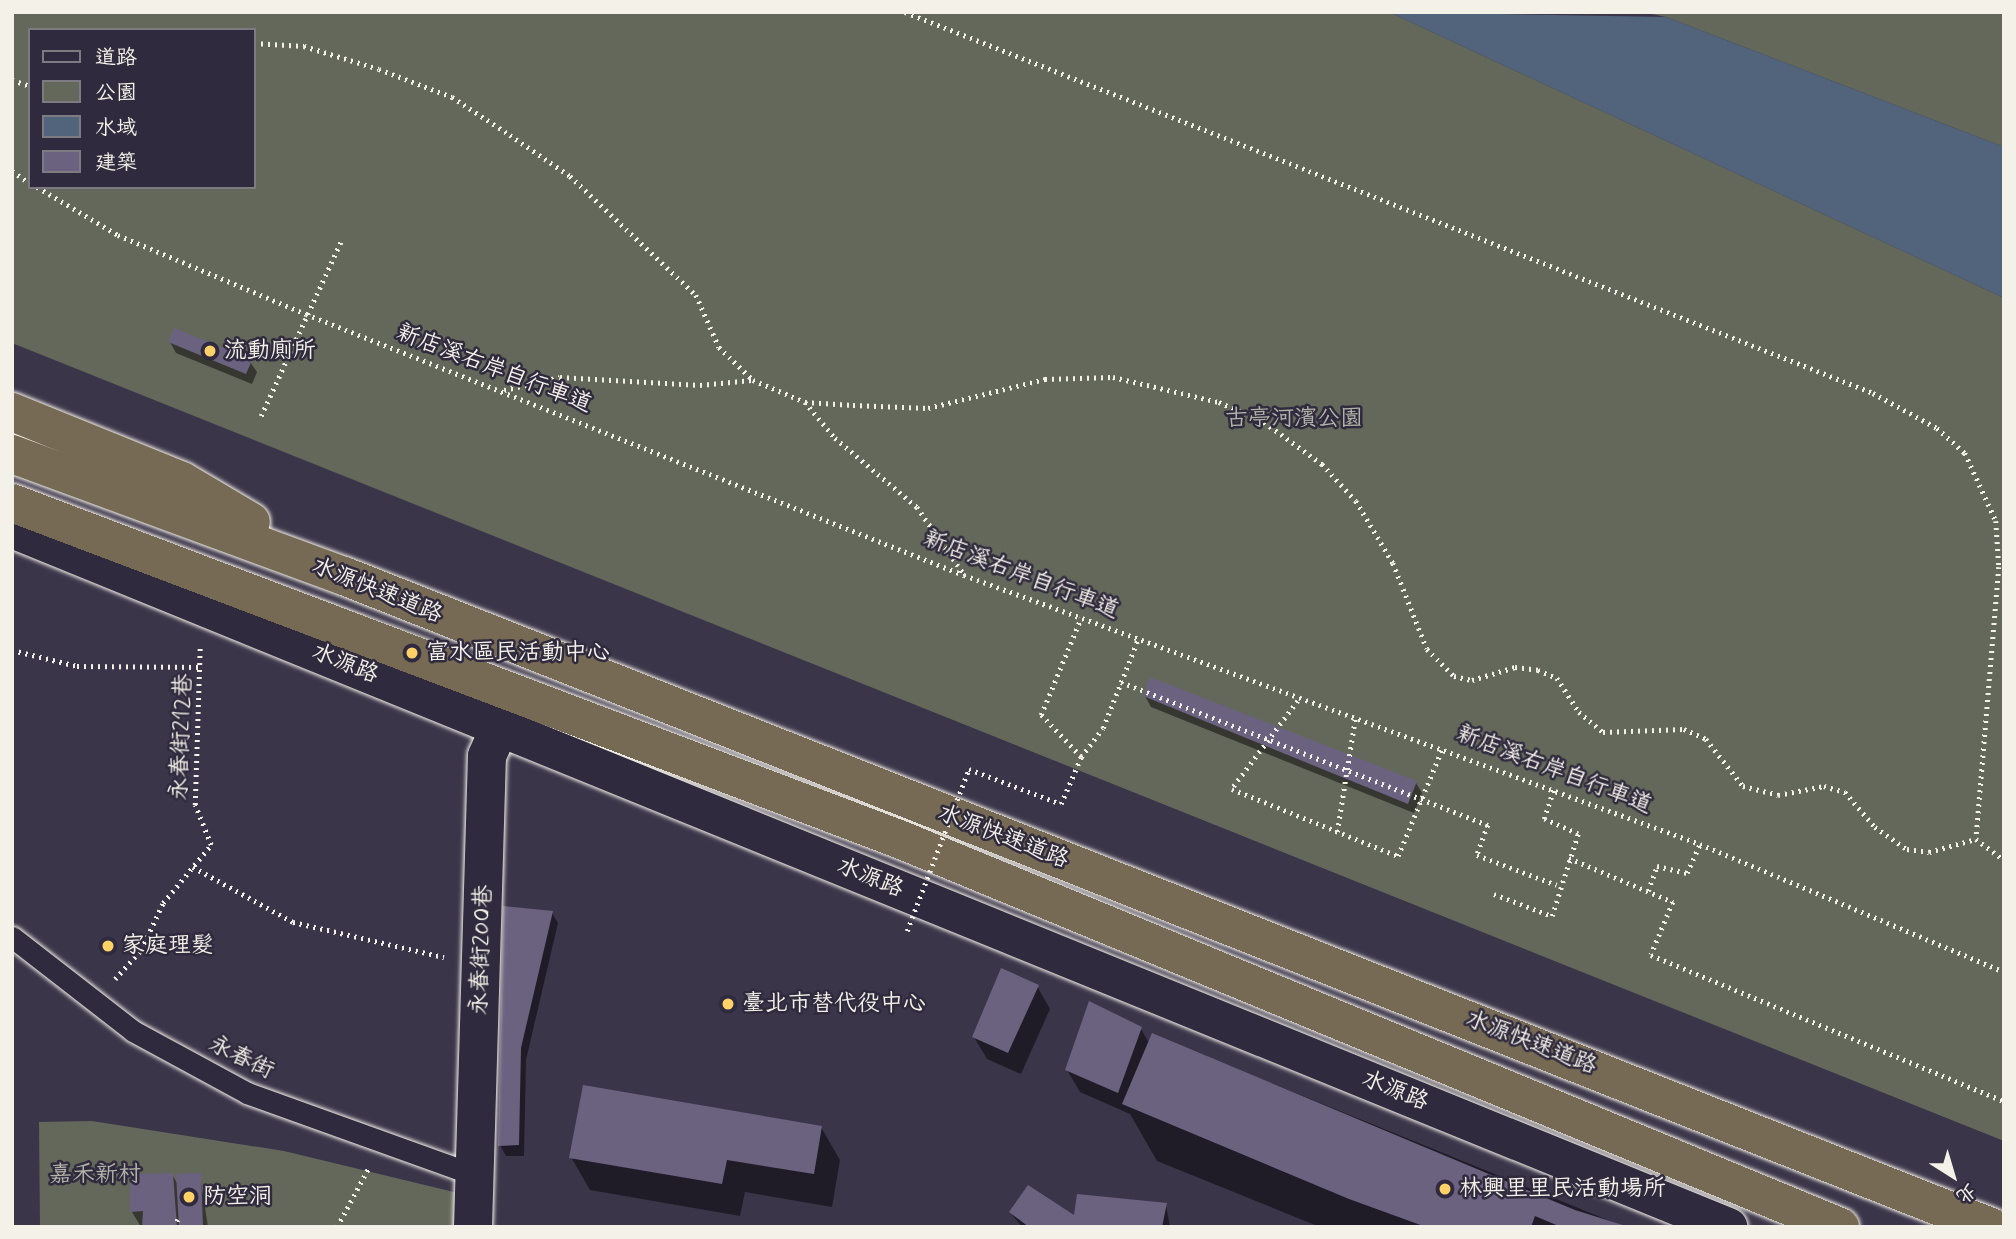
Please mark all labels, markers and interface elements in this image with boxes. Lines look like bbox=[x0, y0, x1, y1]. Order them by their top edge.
legend bbox=[28, 28, 256, 189]
text: 道路 bbox=[95, 44, 137, 72]
text: 公園 bbox=[95, 79, 137, 107]
text: 水域 bbox=[95, 114, 137, 142]
text: 建築 bbox=[95, 149, 137, 177]
street label: 新店溪右岸自行車道 bbox=[392, 319, 596, 419]
place label: 流動廁所 bbox=[224, 337, 316, 365]
marker: 流動廁所 bbox=[202, 343, 218, 359]
park label: 古亭河濱公園 bbox=[1225, 405, 1363, 433]
street label: 新店溪右岸自行車道 bbox=[919, 525, 1123, 625]
street label: 水源快速道路 bbox=[308, 552, 446, 630]
street label: 水源路 bbox=[308, 638, 382, 690]
place label: 富水區民活動中心 bbox=[426, 639, 610, 667]
marker: 富水區民活動中心 bbox=[404, 645, 420, 661]
street label: 永春街212巷 bbox=[166, 673, 198, 801]
street label: 新店溪右岸自行車道 bbox=[1452, 720, 1656, 820]
street label: 水源快速道路 bbox=[934, 799, 1072, 875]
street label: 水源路 bbox=[833, 852, 907, 904]
street label: 永春街200巷 bbox=[466, 884, 498, 1016]
place label: 家庭理髮 bbox=[122, 932, 214, 960]
marker: 家庭理髮 bbox=[100, 938, 116, 954]
place label: 臺北市替代役中心 bbox=[742, 990, 926, 1018]
marker: 臺北市替代役中心 bbox=[720, 996, 736, 1012]
street label: 水源快速道路 bbox=[1462, 1005, 1600, 1081]
street label: 永春街 bbox=[204, 1030, 278, 1086]
street label: 水源路 bbox=[1358, 1065, 1432, 1117]
north arrow bbox=[1918, 1141, 1988, 1211]
park label: 嘉禾新村 bbox=[49, 1161, 141, 1189]
place label: 林興里里民活動場所 bbox=[1459, 1175, 1666, 1203]
text: 北 bbox=[1951, 1177, 1981, 1209]
marker: 林興里里民活動場所 bbox=[1437, 1181, 1453, 1197]
place label: 防空洞 bbox=[203, 1183, 272, 1211]
marker: 防空洞 bbox=[181, 1189, 197, 1205]

